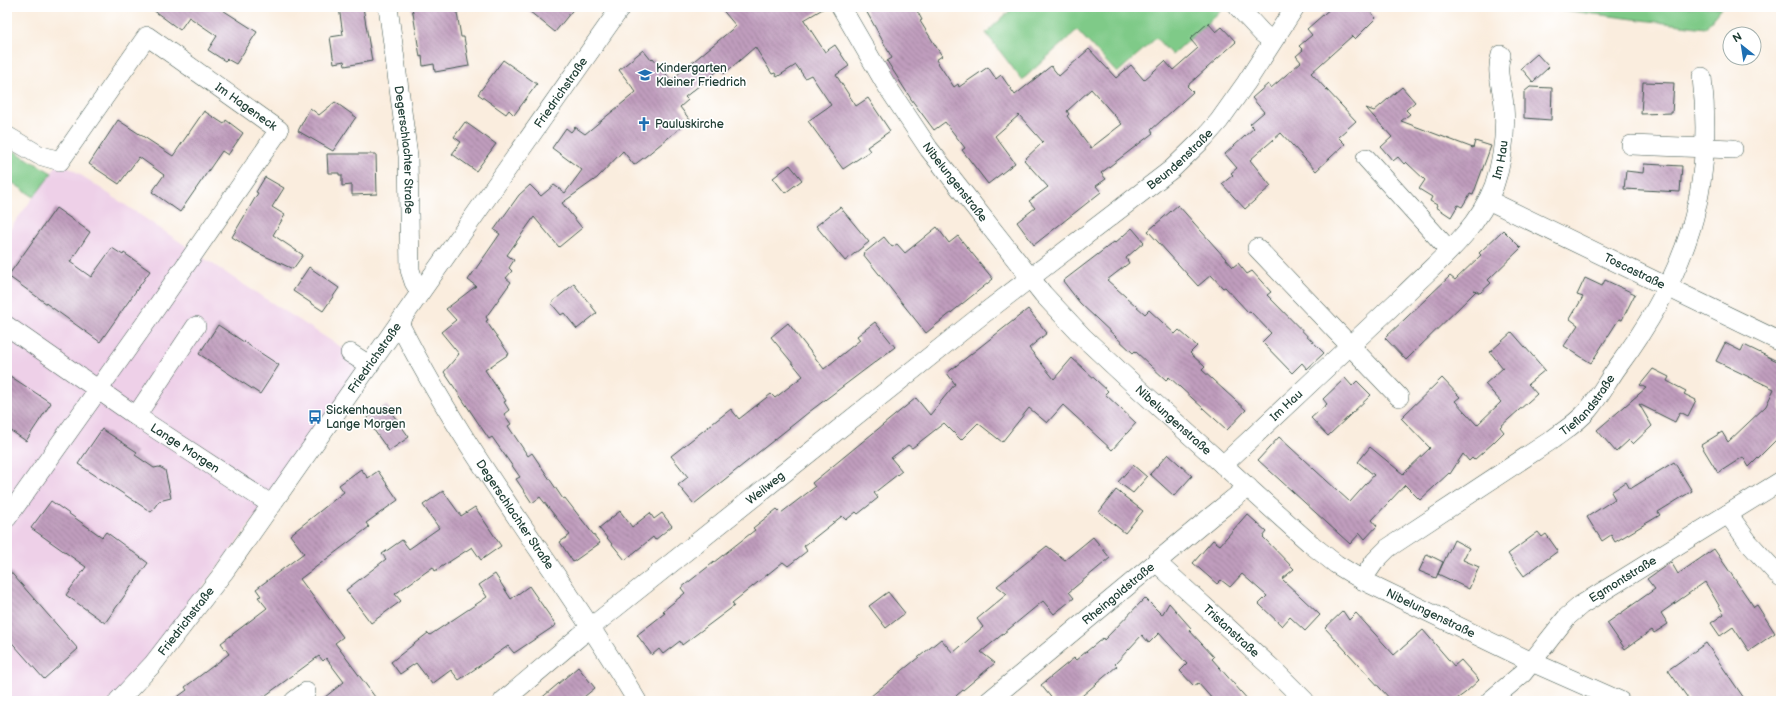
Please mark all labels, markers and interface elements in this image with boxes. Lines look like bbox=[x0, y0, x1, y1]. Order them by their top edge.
north arrow bbox=[1722, 26, 1762, 66]
text: N bbox=[1730, 30, 1744, 45]
street label: Friedrichstraße bbox=[531, 54, 591, 131]
place label: Kindergarten Kleiner Friedrich bbox=[656, 61, 747, 90]
school or university icon: Kindergarten Kleiner Friedrich bbox=[637, 67, 653, 83]
street label: Im Hageneck bbox=[212, 79, 280, 134]
street label: Degerschlachter Straße bbox=[391, 85, 417, 214]
church icon: Pauluskirche bbox=[636, 116, 652, 132]
place label: Pauluskirche bbox=[655, 117, 724, 132]
street label: Beundenstraße bbox=[1144, 126, 1216, 193]
street label: Nibelungenstraße bbox=[919, 139, 991, 225]
street label: Im Hau bbox=[1489, 140, 1511, 181]
street label: Toscastraße bbox=[1602, 250, 1668, 292]
street label: Friedrichstraße bbox=[345, 320, 405, 396]
street label: Tieflandstraße bbox=[1557, 372, 1618, 439]
street label: Nibelungenstraße bbox=[1132, 382, 1214, 458]
street label: Im Hau bbox=[1267, 387, 1306, 424]
place label: Sickenhausen Lange Morgen bbox=[326, 403, 406, 432]
bus stop icon: Sickenhausen Lange Morgen bbox=[307, 409, 323, 425]
street label: Lange Morgen bbox=[148, 420, 223, 476]
street label: Degerschlachter Straße bbox=[473, 457, 557, 572]
street label: Weilweg bbox=[743, 468, 788, 508]
street label: Egmontstraße bbox=[1586, 553, 1659, 606]
street label: Rheingoldstraße bbox=[1079, 559, 1157, 628]
street label: Friedrichstraße bbox=[155, 584, 217, 659]
street label: Nibelungenstraße bbox=[1384, 585, 1478, 641]
street label: Tristanstraße bbox=[1200, 601, 1262, 660]

